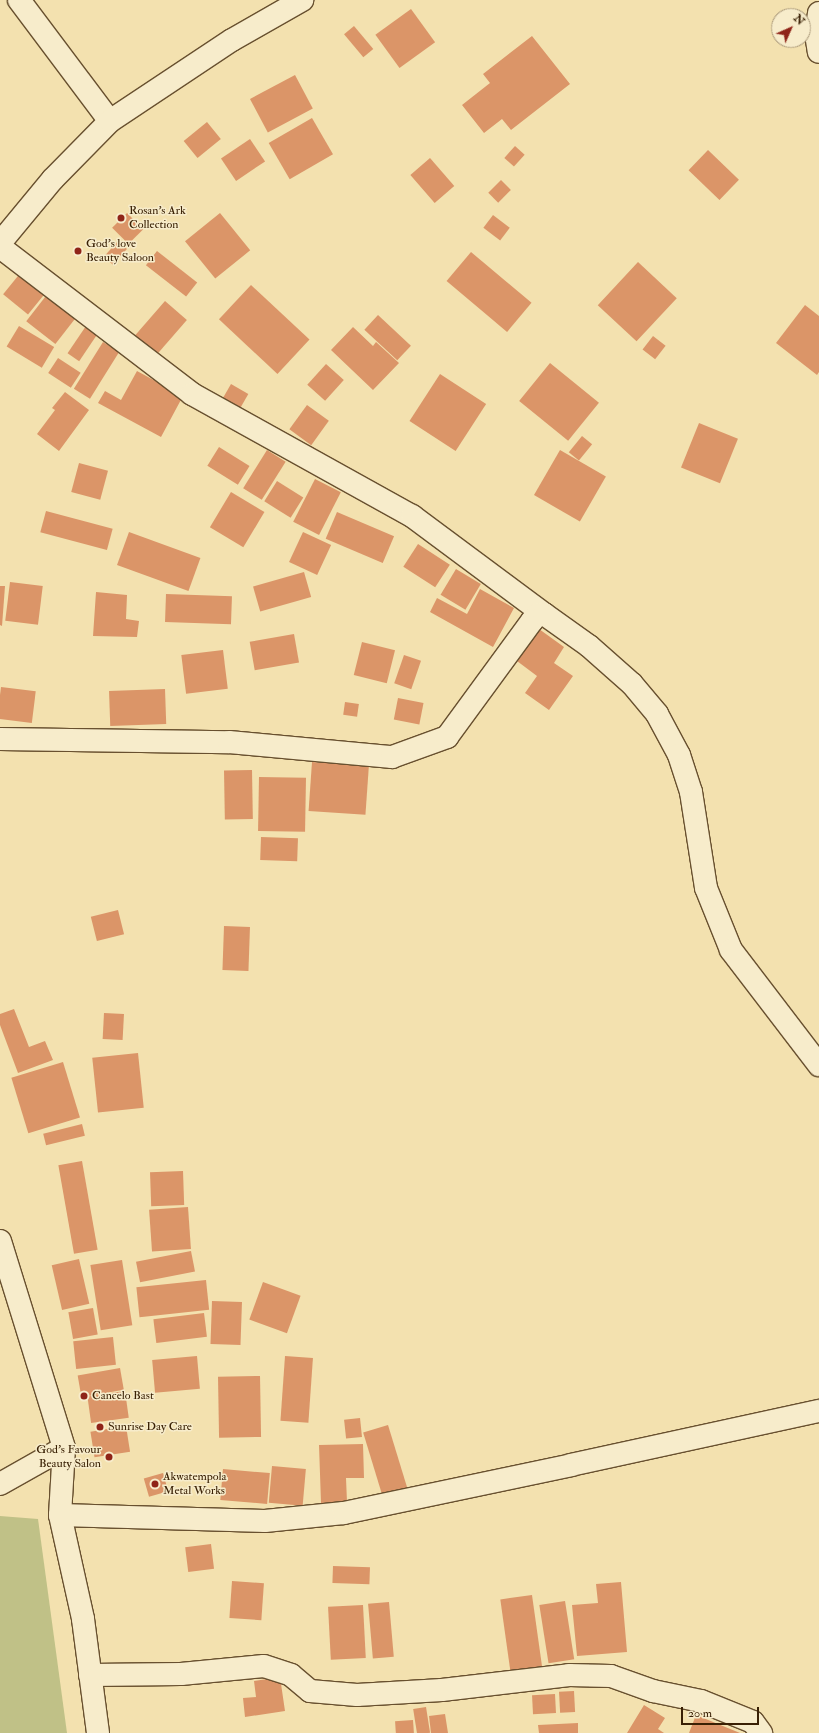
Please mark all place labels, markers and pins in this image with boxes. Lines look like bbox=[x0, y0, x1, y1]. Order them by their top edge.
place label: Rosan's Ark Collection bbox=[129, 204, 186, 232]
marker: Rosan's Ark Collection bbox=[116, 213, 126, 223]
place label: God's love Beauty Saloon bbox=[86, 237, 154, 265]
marker: God's love Beauty Saloon bbox=[73, 246, 83, 256]
place label: Cancelo Bast bbox=[92, 1389, 154, 1403]
marker: Cancelo Bast bbox=[79, 1391, 89, 1401]
place label: Sunrise Day Care bbox=[108, 1420, 192, 1434]
marker: Sunrise Day Care bbox=[95, 1422, 105, 1432]
place label: God's Favour Beauty Salon bbox=[36, 1443, 101, 1471]
marker: God's Favour Beauty Salon bbox=[104, 1452, 114, 1462]
place label: Akwatempola Metal Works bbox=[163, 1470, 227, 1498]
marker: Akwatempola Metal Works bbox=[150, 1479, 160, 1489]

